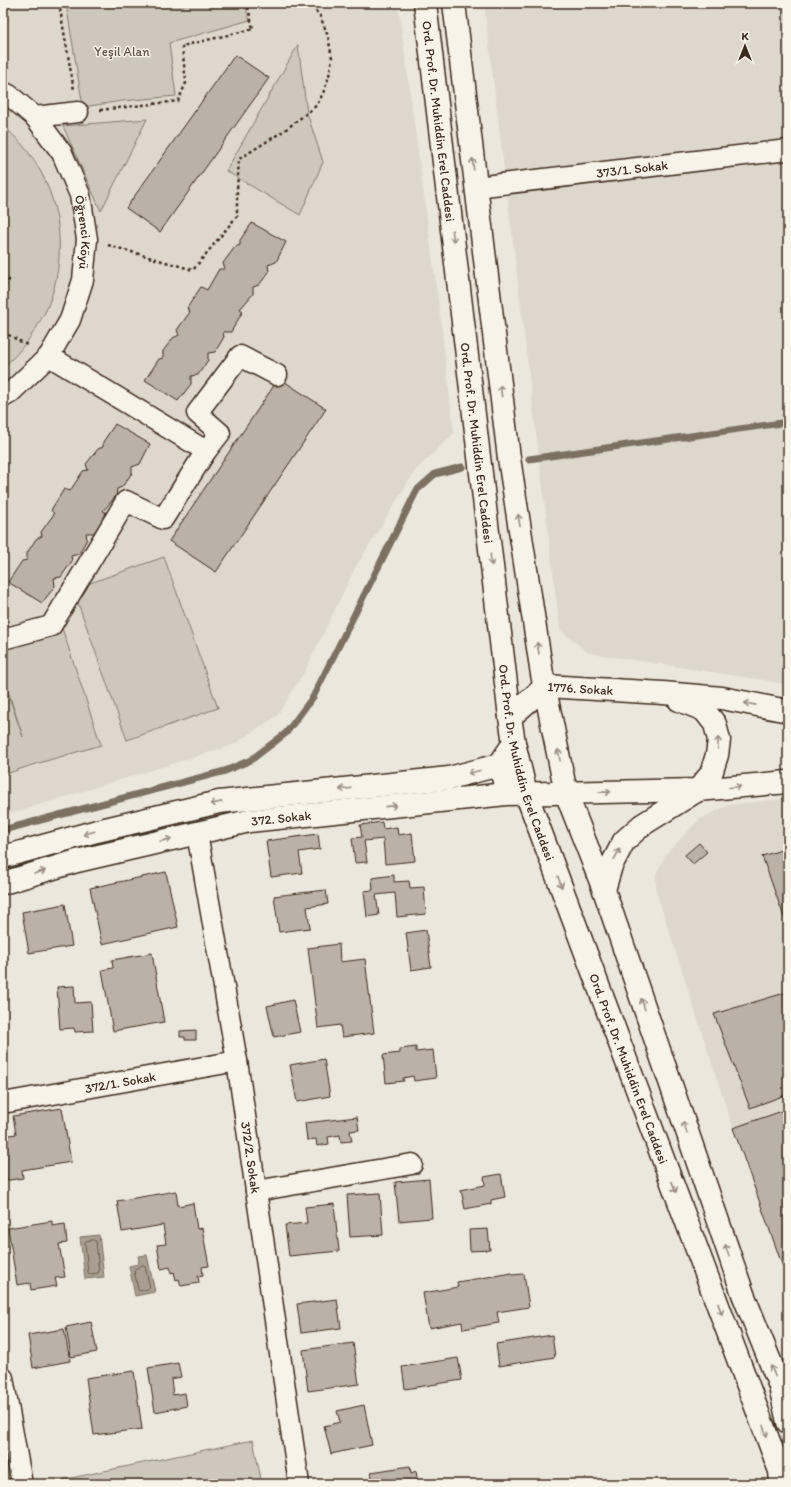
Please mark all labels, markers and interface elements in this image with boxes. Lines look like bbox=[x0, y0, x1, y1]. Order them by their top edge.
street label: Ord. Prof. Dr. Muhiddin Erel Caddesi bbox=[419, 20, 458, 223]
north arrow bbox=[725, 26, 765, 66]
text: K bbox=[741, 30, 749, 43]
park label: Yeşil Alan bbox=[94, 44, 150, 59]
street label: 373/1. Sokak bbox=[595, 157, 669, 181]
one-way arrow bbox=[470, 158, 477, 171]
street label: Öğrenci Köyü bbox=[72, 194, 94, 270]
one-way arrow bbox=[449, 229, 457, 242]
street label: Ord. Prof. Dr. Muhiddin Erel Caddesi bbox=[457, 342, 496, 544]
one-way arrow bbox=[498, 385, 505, 398]
one-way arrow bbox=[515, 513, 523, 526]
one-way arrow bbox=[488, 553, 495, 566]
one-way arrow bbox=[534, 642, 542, 655]
street label: Ord. Prof. Dr. Muhiddin Erel Caddesi bbox=[496, 663, 558, 863]
street label: 1776. Sokak bbox=[547, 679, 614, 698]
one-way arrow bbox=[744, 699, 757, 707]
one-way arrow bbox=[714, 737, 722, 750]
one-way arrow bbox=[554, 749, 562, 762]
one-way arrow bbox=[467, 768, 480, 776]
one-way arrow bbox=[728, 783, 741, 791]
one-way arrow bbox=[339, 785, 352, 792]
one-way arrow bbox=[598, 788, 611, 796]
one-way arrow bbox=[210, 799, 223, 807]
one-way arrow bbox=[384, 802, 397, 809]
street label: 372. Sokak bbox=[250, 807, 312, 829]
one-way arrow bbox=[83, 830, 96, 837]
one-way arrow bbox=[160, 836, 173, 843]
one-way arrow bbox=[614, 848, 621, 860]
one-way arrow bbox=[34, 868, 47, 875]
one-way arrow bbox=[556, 876, 564, 888]
street label: Ord. Prof. Dr. Muhiddin Erel Caddesi bbox=[586, 971, 671, 1166]
one-way arrow bbox=[638, 998, 646, 1010]
street label: 372/1. Sokak bbox=[84, 1069, 157, 1096]
one-way arrow bbox=[681, 1120, 688, 1133]
street label: 372/2. Sokak bbox=[238, 1121, 263, 1195]
one-way arrow bbox=[671, 1181, 679, 1193]
one-way arrow bbox=[723, 1244, 731, 1256]
one-way arrow bbox=[716, 1303, 724, 1315]
one-way arrow bbox=[769, 1366, 777, 1378]
one-way arrow bbox=[762, 1424, 770, 1436]

